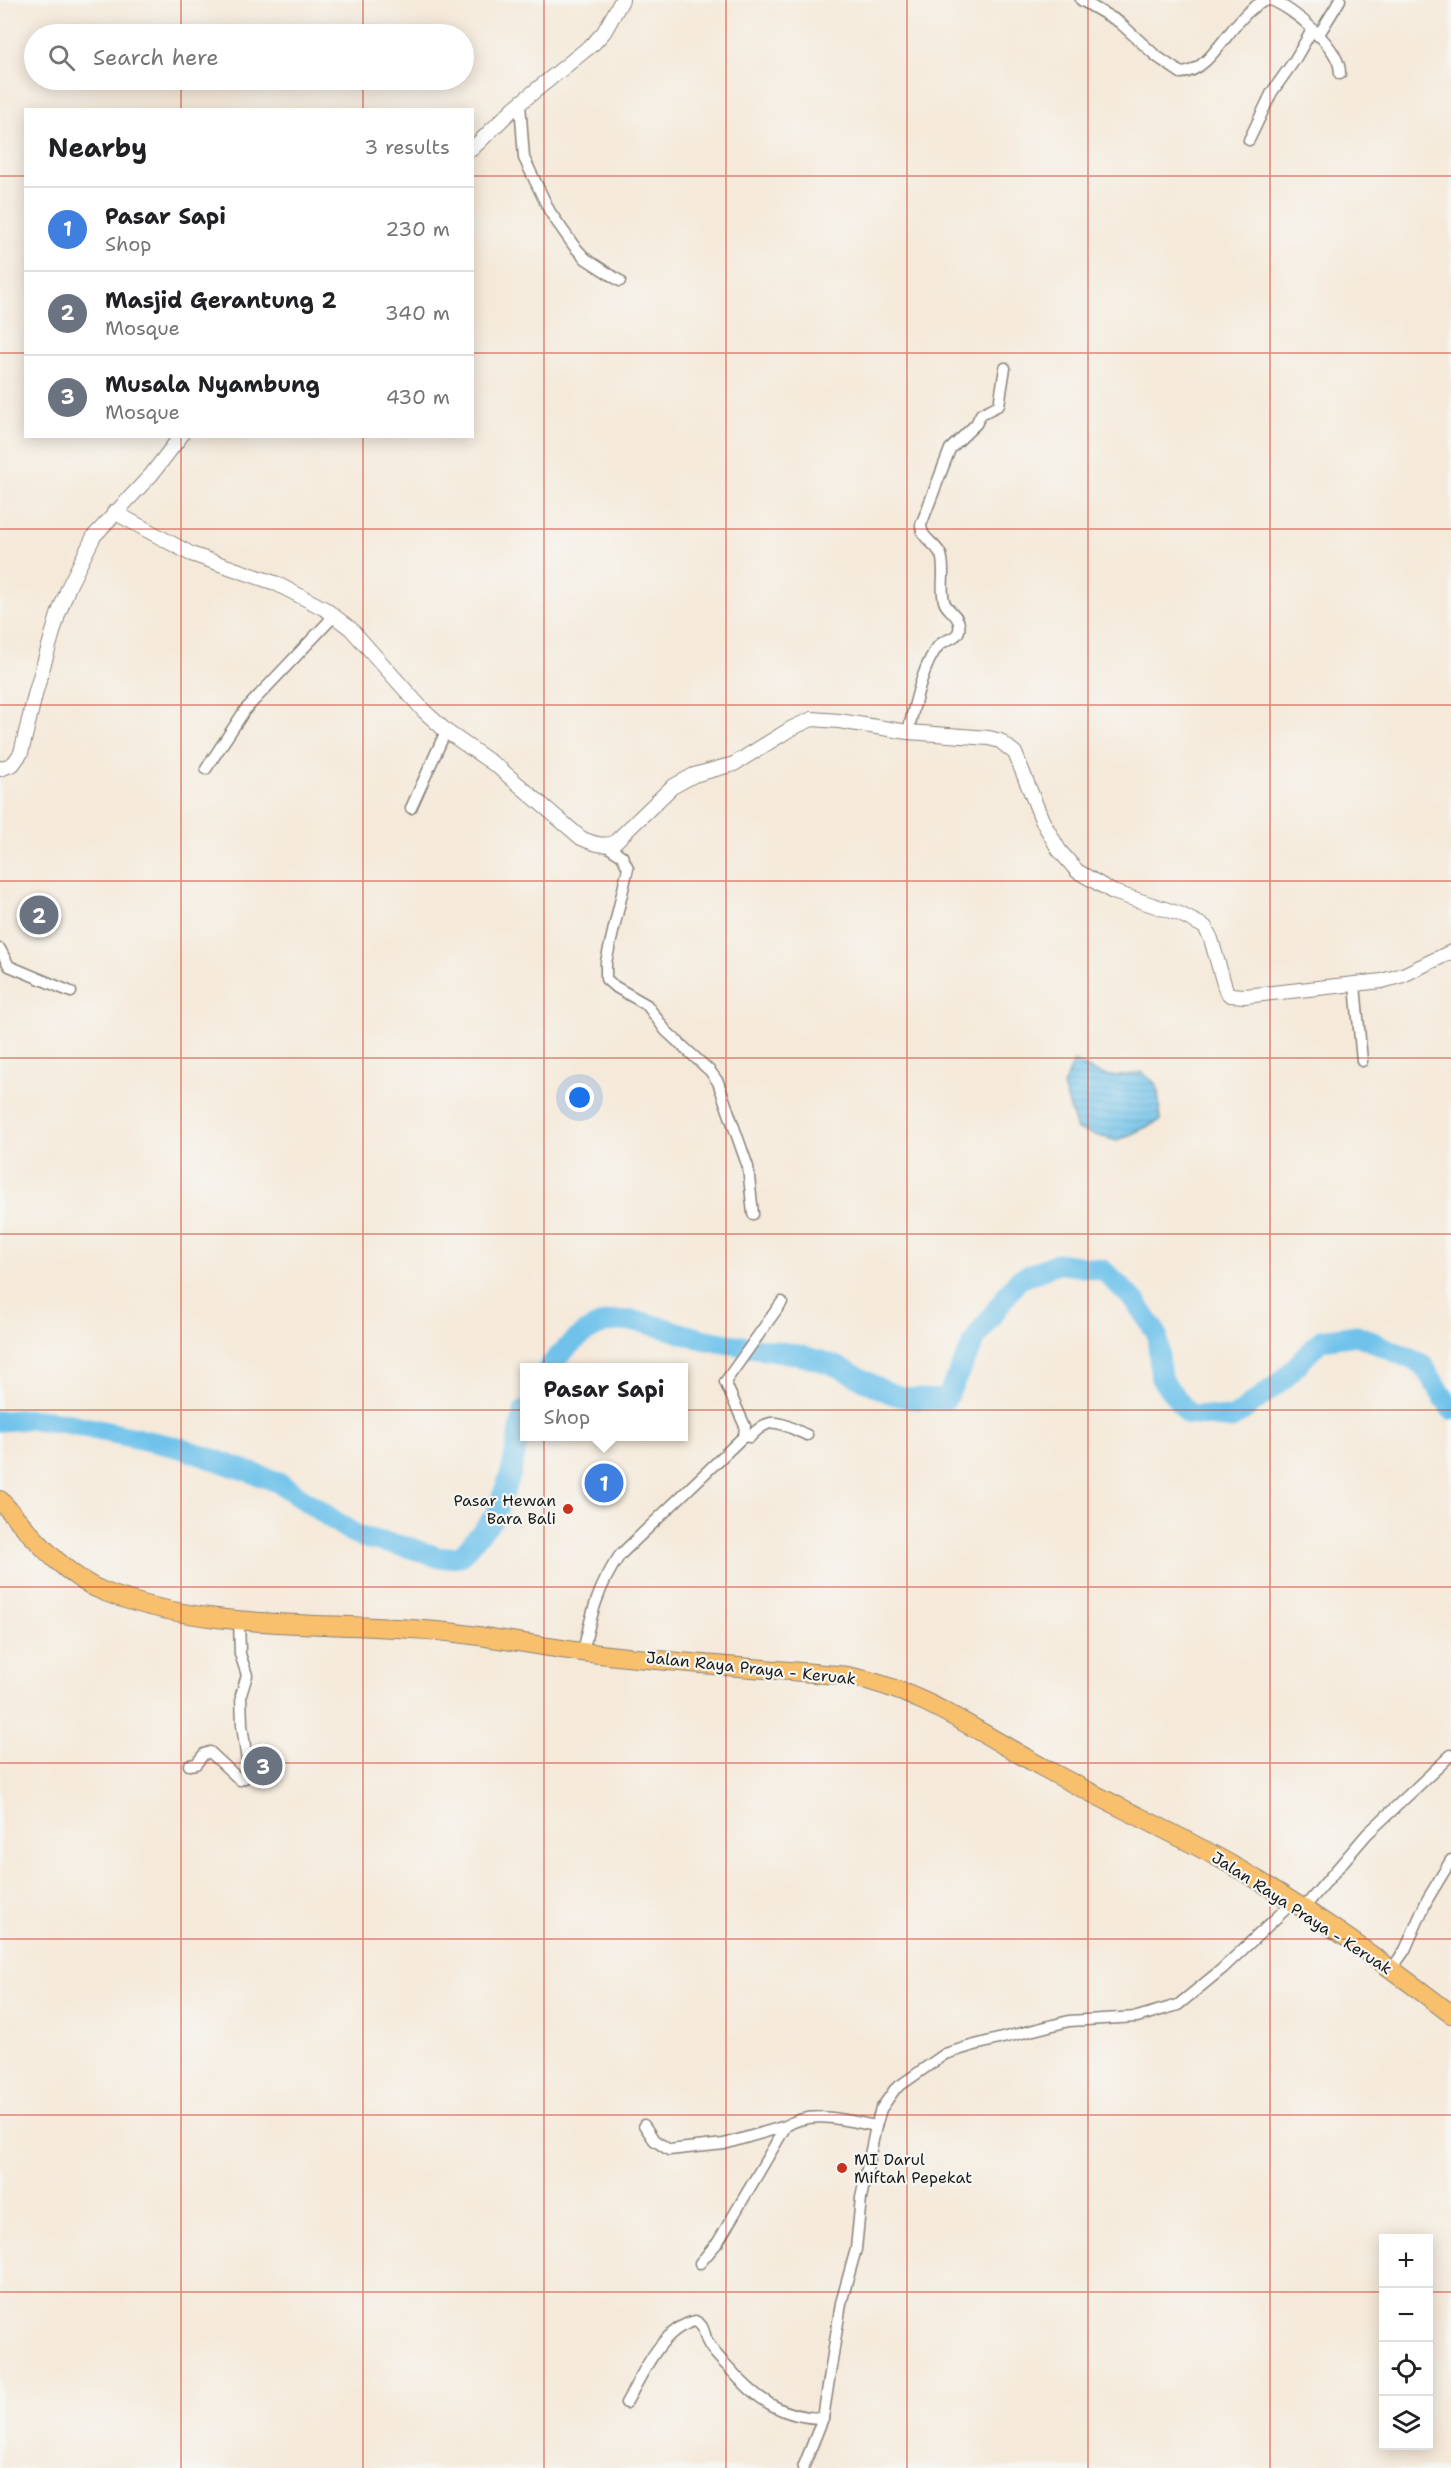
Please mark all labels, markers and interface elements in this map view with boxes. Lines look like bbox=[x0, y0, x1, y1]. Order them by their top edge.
search box bbox=[24, 24, 474, 90]
icon: search bbox=[45, 41, 78, 74]
text: Search here bbox=[93, 43, 219, 72]
text: Nearby bbox=[48, 130, 147, 165]
text: 3 results bbox=[364, 134, 450, 160]
text: Pasar Sapi bbox=[105, 202, 226, 231]
text: 1 bbox=[63, 216, 72, 242]
text: 230 m bbox=[385, 216, 450, 242]
text: Shop bbox=[105, 231, 152, 257]
text: Masjid Gerantung 2 bbox=[105, 286, 337, 315]
text: 2 bbox=[61, 300, 75, 326]
text: 340 m bbox=[385, 300, 450, 326]
text: Mosque bbox=[105, 315, 180, 341]
text: Musala Nyambung bbox=[105, 370, 320, 399]
text: 3 bbox=[61, 384, 75, 410]
text: 430 m bbox=[386, 384, 450, 410]
text: Mosque bbox=[105, 399, 180, 425]
pin: 2 bbox=[20, 892, 58, 938]
your location bbox=[565, 1083, 594, 1112]
popup bbox=[520, 1363, 688, 1441]
text: Pasar Sapi bbox=[544, 1375, 664, 1404]
text: Shop bbox=[544, 1404, 590, 1430]
pin: 1 bbox=[584, 1460, 624, 1506]
place label: Pasar Hewan Bara Bali bbox=[453, 1490, 556, 1529]
marker: Pasar Hewan Bara Bali bbox=[561, 1502, 575, 1516]
street label: Jalan Raya Praya - Keruak bbox=[645, 1647, 857, 1689]
pin: 3 bbox=[244, 1744, 282, 1788]
street label: Jalan Raya Praya - Keruak bbox=[1208, 1847, 1396, 1979]
place label: MI Darul Miftah Pepekat bbox=[854, 2149, 972, 2188]
marker: MI Darul Miftah Pepekat bbox=[835, 2161, 849, 2175]
map controls bbox=[1379, 2234, 1433, 2450]
button: + bbox=[1379, 2234, 1433, 2288]
button: − bbox=[1379, 2288, 1433, 2342]
button: locate bbox=[1379, 2342, 1433, 2396]
button: layers bbox=[1379, 2396, 1433, 2450]

